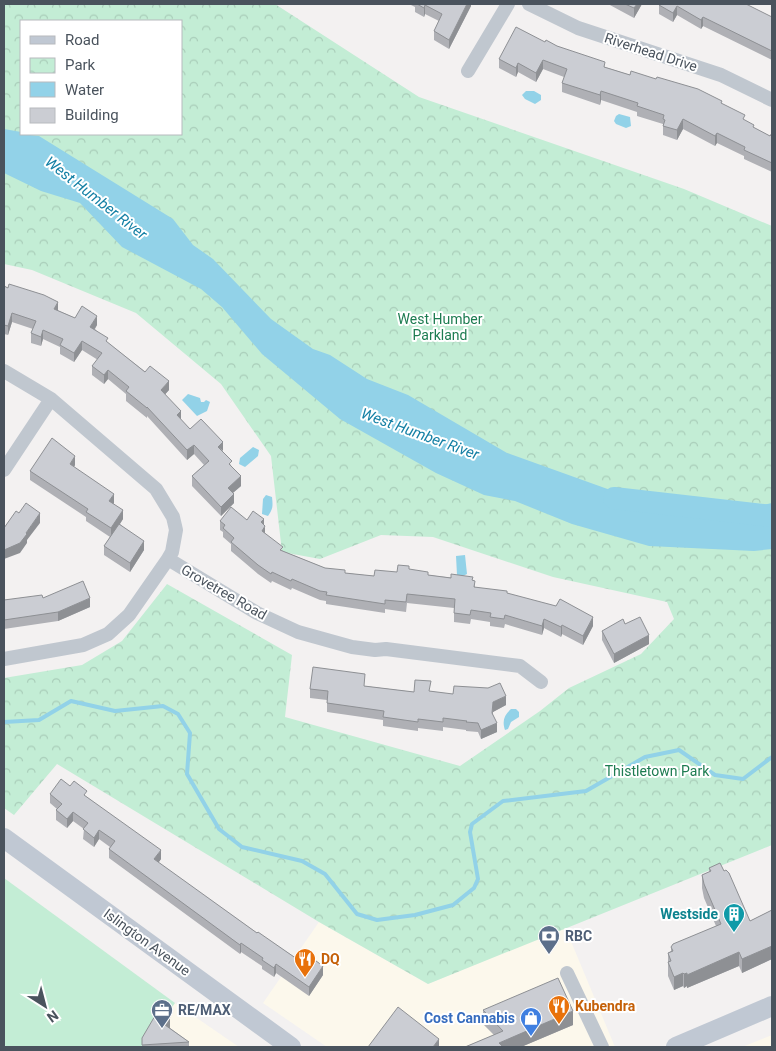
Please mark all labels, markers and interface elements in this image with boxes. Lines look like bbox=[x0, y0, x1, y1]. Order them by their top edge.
legend bbox=[20, 20, 182, 135]
street label: Riverhead Drive bbox=[603, 29, 699, 75]
text: Road bbox=[65, 31, 99, 49]
text: Park bbox=[65, 56, 96, 74]
text: Water bbox=[65, 81, 104, 99]
text: Building bbox=[65, 106, 119, 124]
water label: West Humber River bbox=[42, 153, 151, 244]
park label: West Humber Parkland bbox=[398, 311, 483, 343]
water label: West Humber River bbox=[359, 404, 482, 464]
street label: Grovetree Road bbox=[179, 561, 269, 623]
park label: Thistletown Park bbox=[605, 763, 710, 779]
building icon: Westside bbox=[722, 902, 746, 933]
street label: Islington Avenue bbox=[101, 905, 193, 979]
place label: Westside bbox=[660, 906, 718, 922]
bank icon: RBC bbox=[537, 924, 561, 955]
place label: RBC bbox=[565, 928, 592, 944]
restaurant icon: DQ bbox=[293, 947, 317, 978]
place label: DQ bbox=[321, 951, 340, 967]
north arrow bbox=[20, 981, 70, 1031]
restaurant icon: Kubendra bbox=[547, 994, 571, 1025]
office icon: RE/MAX bbox=[150, 998, 174, 1029]
place label: Kubendra bbox=[575, 998, 636, 1014]
place label: RE/MAX bbox=[178, 1002, 231, 1018]
shop icon: Cost Cannabis bbox=[519, 1006, 543, 1037]
text: N bbox=[44, 1007, 61, 1026]
place label: Cost Cannabis bbox=[424, 1010, 515, 1026]

